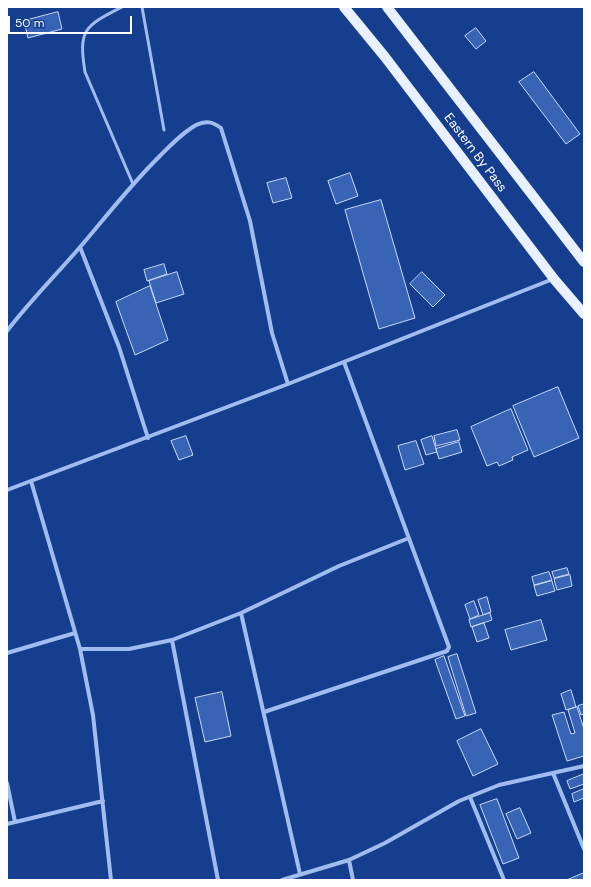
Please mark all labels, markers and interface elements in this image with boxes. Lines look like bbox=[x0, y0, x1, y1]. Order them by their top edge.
scale bar bbox=[10, 8, 134, 34]
text: 50 m bbox=[15, 15, 44, 31]
street label: Eastern By Pass bbox=[440, 111, 510, 195]

